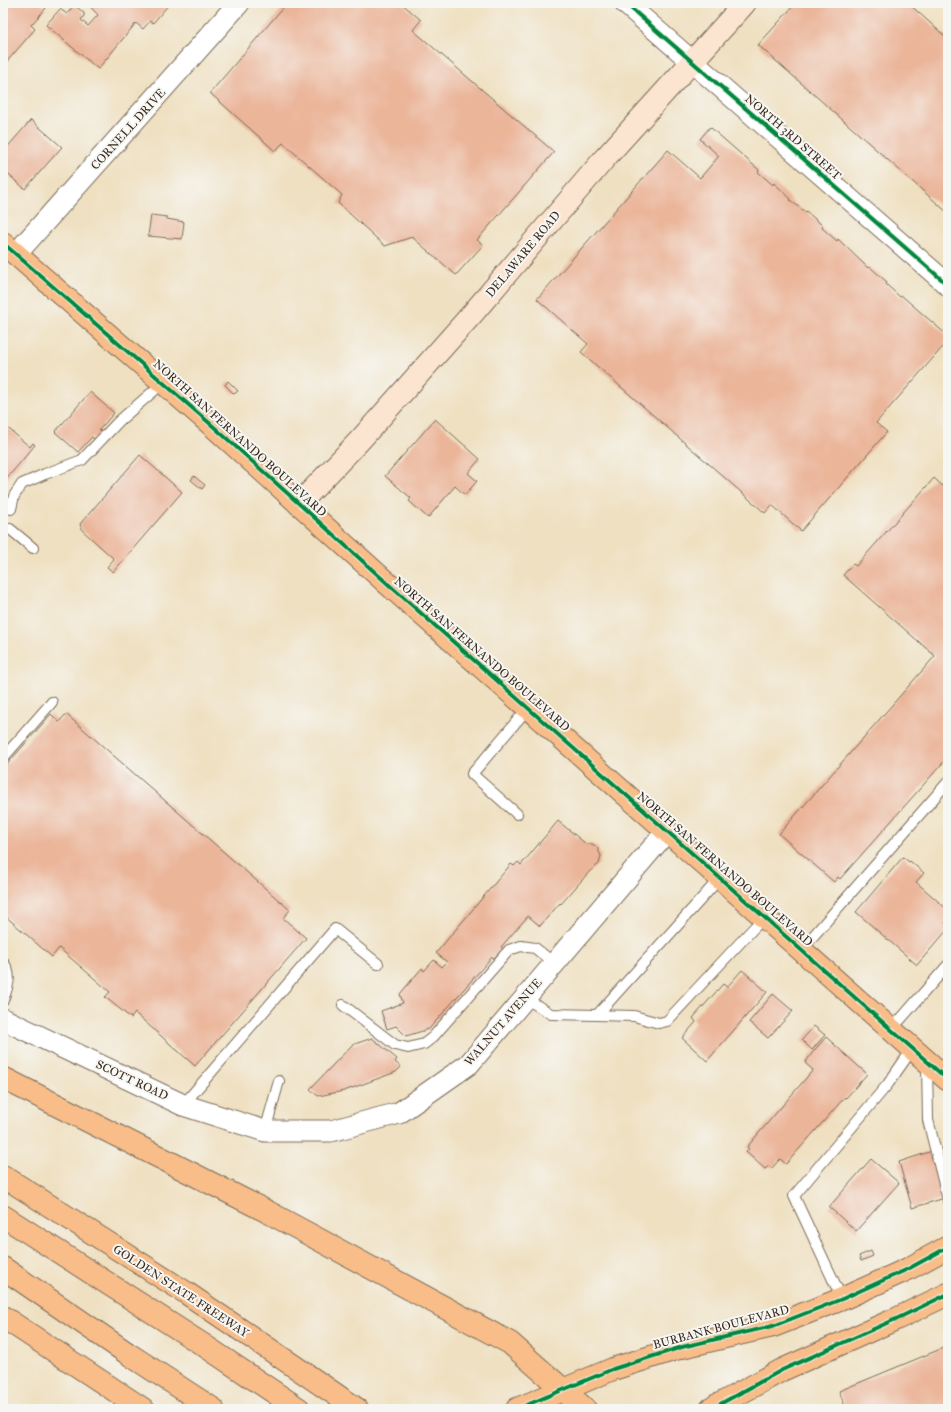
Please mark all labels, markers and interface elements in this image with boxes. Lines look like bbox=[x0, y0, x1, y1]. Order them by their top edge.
street label: CORNELL DRIVE bbox=[88, 85, 168, 173]
street label: NORTH 3RD STREET bbox=[742, 91, 844, 183]
street label: DELAWARE ROAD bbox=[483, 208, 563, 300]
street label: NORTH SAN FERNANDO BOULEVARD bbox=[151, 356, 329, 520]
street label: NORTH SAN FERNANDO BOULEVARD bbox=[391, 574, 573, 734]
street label: NORTH SAN FERNANDO BOULEVARD bbox=[634, 789, 816, 949]
street label: WALNUT AVENUE bbox=[461, 975, 545, 1068]
street label: SCOTT ROAD bbox=[94, 1057, 170, 1103]
street label: GOLDEN STATE FREEWAY bbox=[110, 1242, 252, 1340]
street label: BURBANK BOULEVARD bbox=[651, 1302, 791, 1352]

